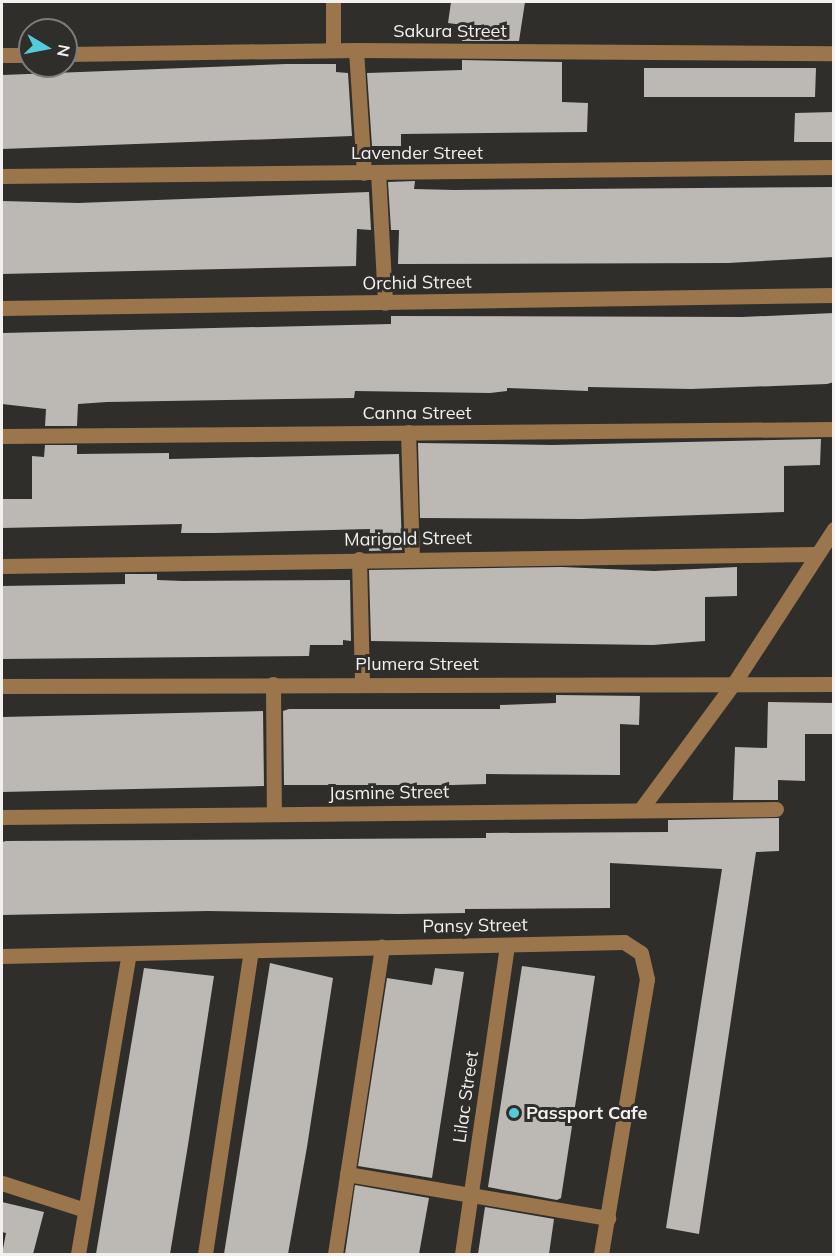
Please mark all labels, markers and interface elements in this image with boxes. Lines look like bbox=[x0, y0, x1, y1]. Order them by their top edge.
north arrow bbox=[18, 18, 78, 78]
street label: Sakura Street bbox=[393, 20, 507, 42]
text: N bbox=[53, 43, 75, 58]
street label: Lavender Street bbox=[351, 142, 483, 164]
street label: Orchid Street bbox=[362, 271, 472, 295]
street label: Canna Street bbox=[362, 402, 472, 424]
street label: Marigold Street bbox=[344, 527, 472, 551]
street label: Plumera Street bbox=[355, 653, 479, 675]
street label: Jasmine Street bbox=[329, 781, 449, 805]
street label: Pansy Street bbox=[422, 914, 528, 938]
street label: Lilac Street bbox=[449, 1050, 483, 1144]
place label: Passport Cafe bbox=[526, 1102, 647, 1124]
marker: Passport Cafe bbox=[507, 1106, 521, 1120]

